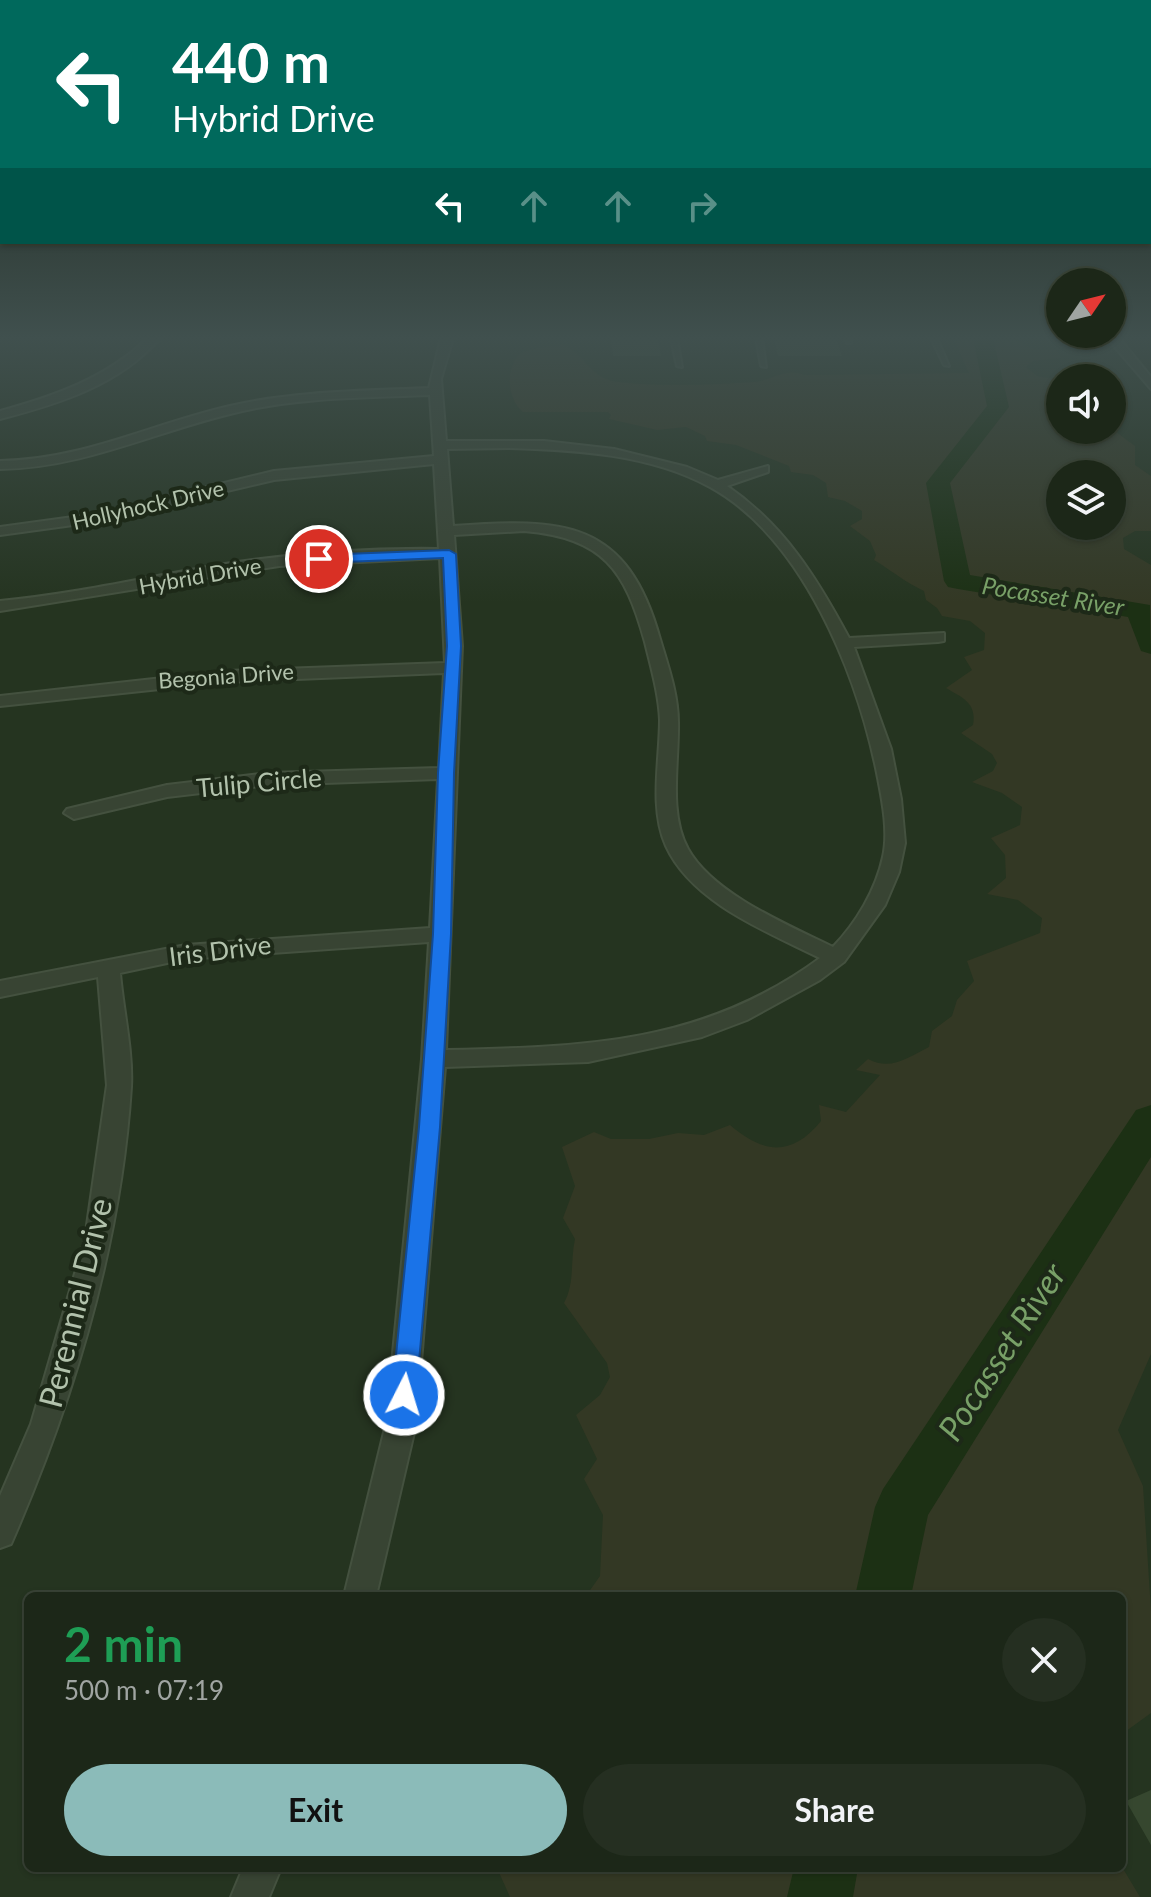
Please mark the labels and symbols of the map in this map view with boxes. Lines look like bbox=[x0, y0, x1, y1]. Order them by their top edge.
north arrow bbox=[1046, 268, 1126, 348]
street label: Hollyhock Drive bbox=[69, 474, 227, 535]
pin bbox=[285, 525, 353, 593]
street label: Hybrid Drive bbox=[137, 551, 263, 600]
water label: Pocasset River bbox=[980, 570, 1127, 621]
street label: Begonia Drive bbox=[157, 657, 295, 694]
street label: Tulip Circle bbox=[195, 761, 323, 803]
street label: Iris Drive bbox=[167, 928, 273, 972]
street label: Perennial Drive bbox=[30, 1194, 119, 1411]
water label: Pocasset River bbox=[928, 1254, 1074, 1448]
position arrow bbox=[362, 1353, 446, 1437]

